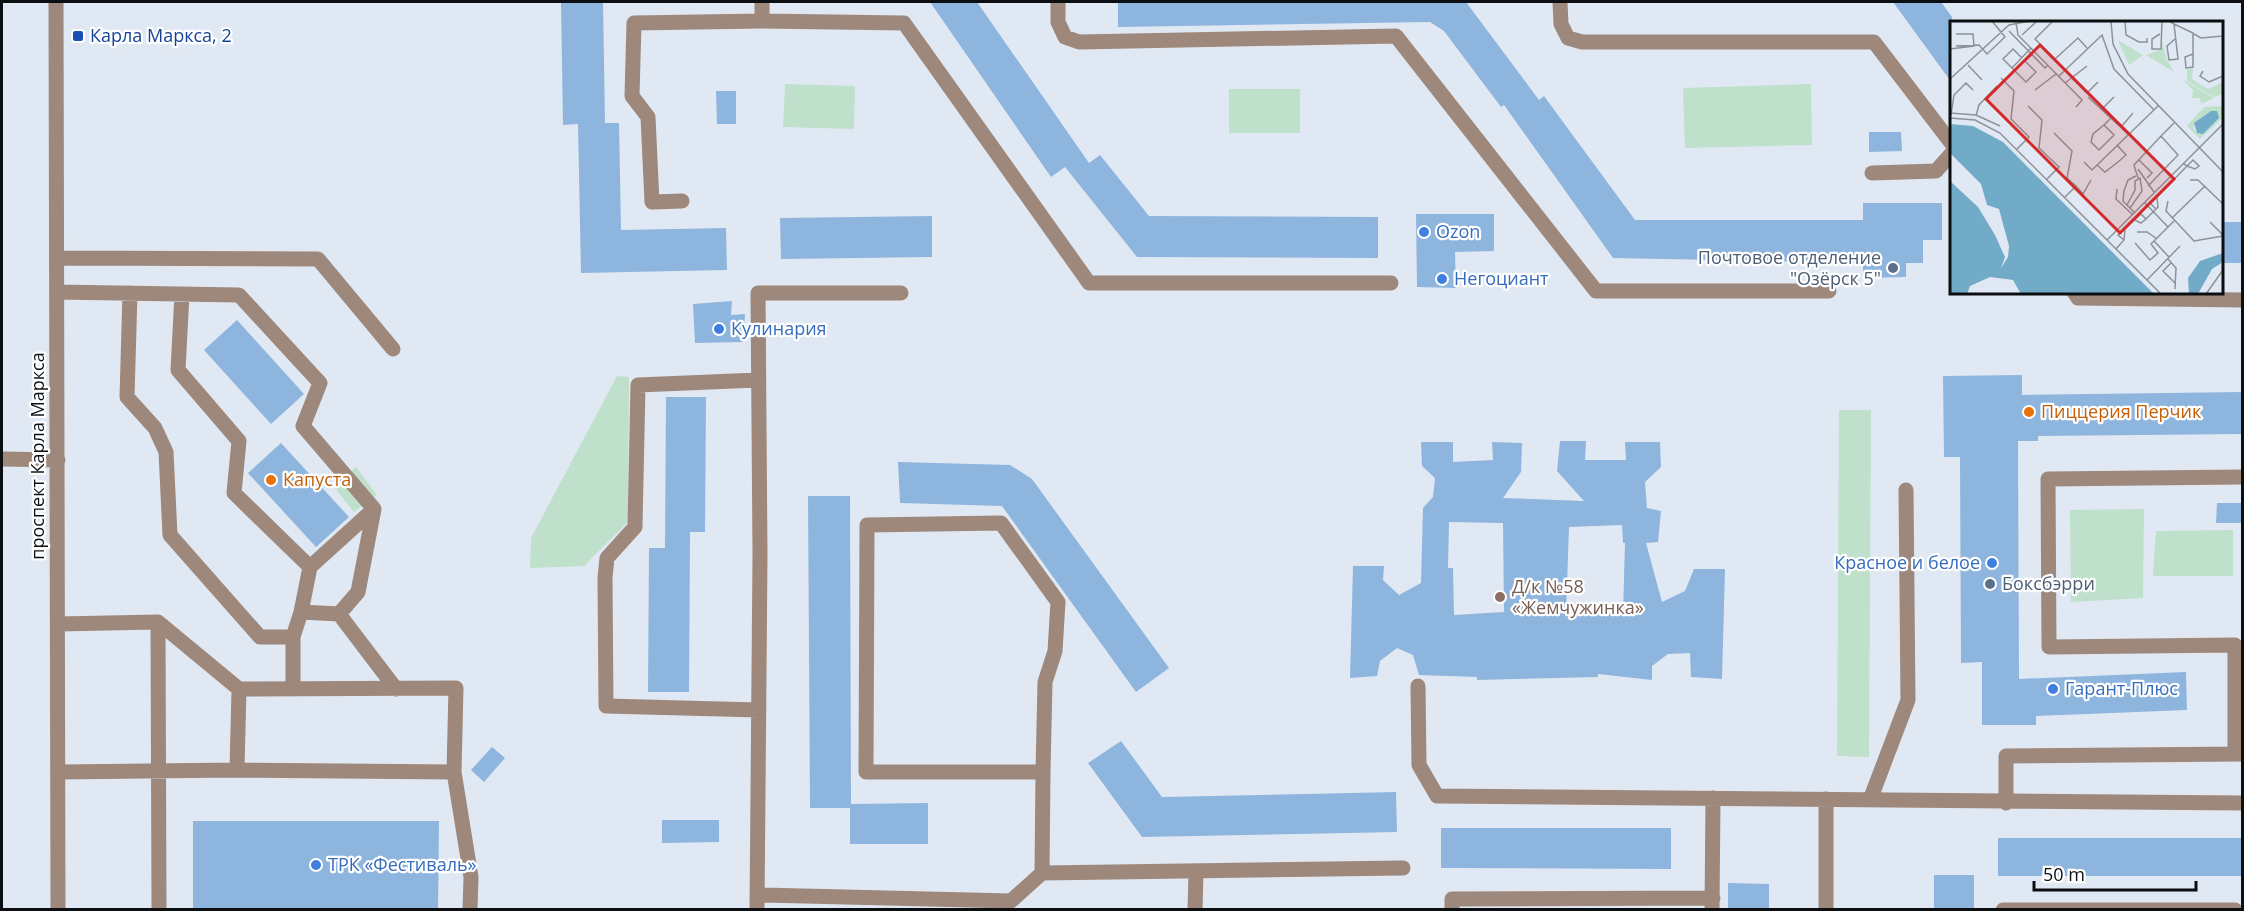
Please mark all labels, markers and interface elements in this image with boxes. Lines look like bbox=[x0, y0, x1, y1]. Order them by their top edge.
inset map bbox=[1950, 21, 2223, 294]
place label: Карла Маркса, 2 bbox=[90, 23, 232, 47]
marker: Карла Маркса, 2 bbox=[71, 29, 85, 43]
place label: Ozon bbox=[1436, 219, 1480, 243]
marker: Ozon bbox=[1417, 225, 1431, 239]
place label: Почтовое отделение "Озёрск 5" bbox=[1698, 245, 1881, 290]
marker: Почтовое отделение "Озёрск 5" bbox=[1886, 261, 1900, 275]
place label: Негоциант bbox=[1454, 266, 1549, 290]
marker: Негоциант bbox=[1435, 272, 1449, 286]
place label: Кулинария bbox=[731, 316, 827, 340]
marker: Кулинария bbox=[712, 322, 726, 336]
street label: проспект Карла Маркса bbox=[25, 352, 49, 560]
place label: Пиццерия Перчик bbox=[2041, 399, 2202, 423]
marker: Пиццерия Перчик bbox=[2022, 405, 2036, 419]
place label: Капуста bbox=[283, 467, 351, 491]
marker: Капуста bbox=[264, 473, 278, 487]
place label: Красное и белое bbox=[1834, 550, 1980, 574]
marker: Красное и белое bbox=[1985, 556, 1999, 570]
place label: Боксбэрри bbox=[2002, 571, 2095, 595]
place label: Д/к №58 «Жемчужинка» bbox=[1512, 574, 1644, 619]
marker: Боксбэрри bbox=[1983, 577, 1997, 591]
marker: Д/к №58 «Жемчужинка» bbox=[1493, 590, 1507, 604]
place label: Гарант-Плюс bbox=[2065, 676, 2178, 700]
marker: Гарант-Плюс bbox=[2046, 682, 2060, 696]
place label: ТРК «Фестиваль» bbox=[328, 852, 477, 876]
scale bar bbox=[2034, 854, 2196, 892]
marker: ТРК «Фестиваль» bbox=[309, 858, 323, 872]
text: 50 m bbox=[2043, 862, 2085, 886]

